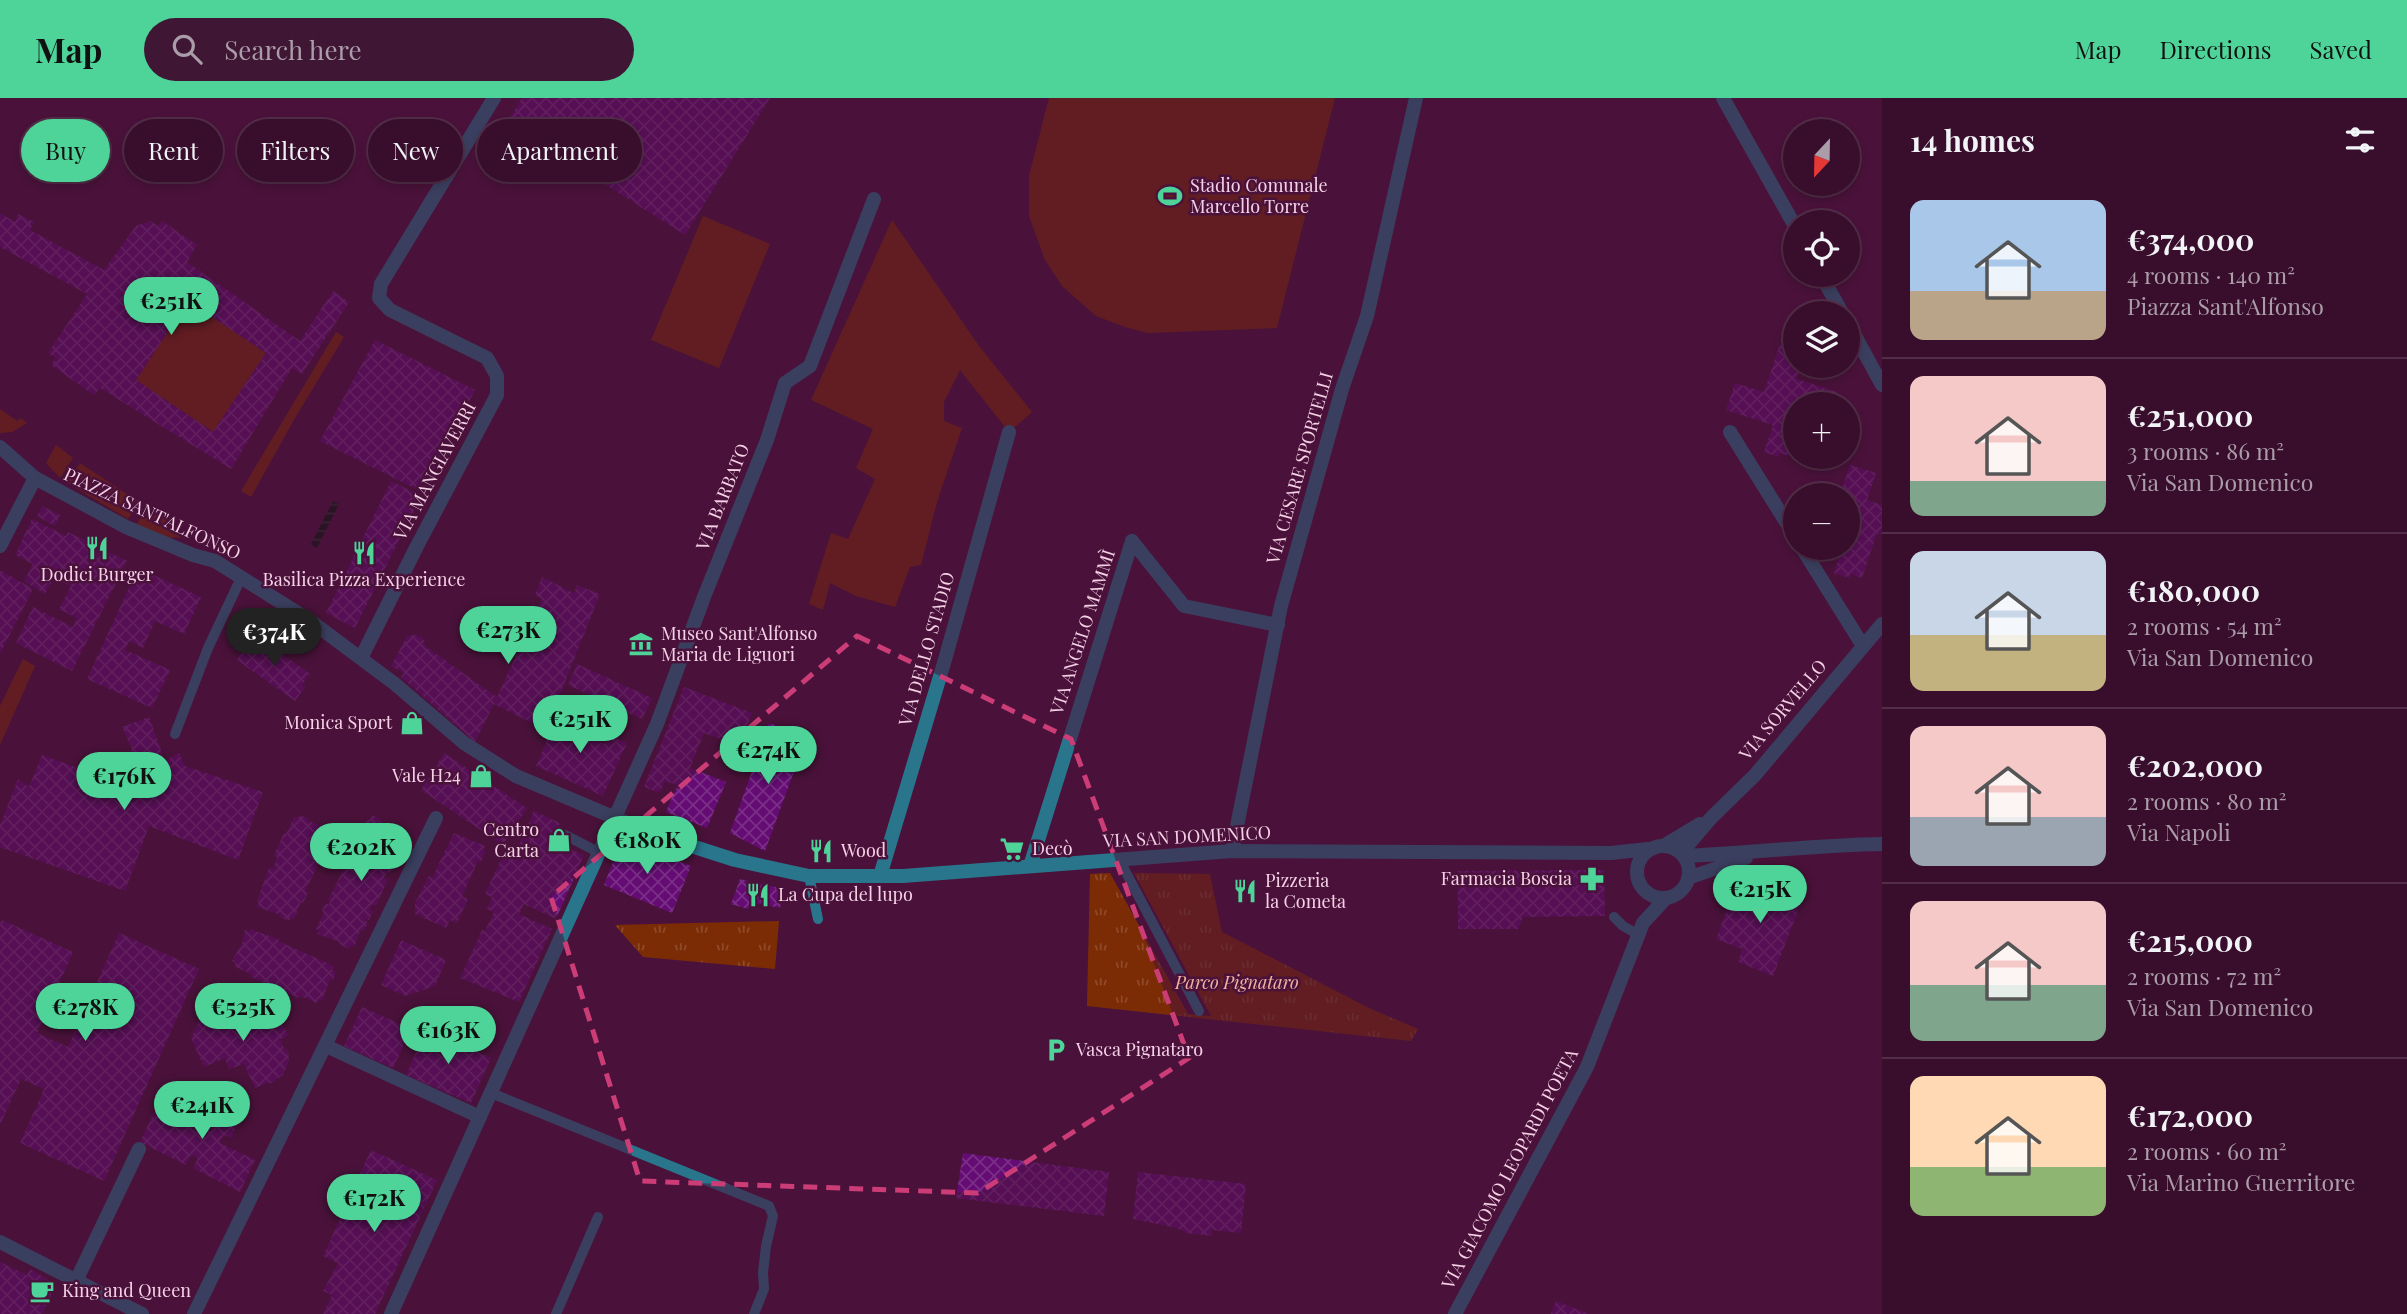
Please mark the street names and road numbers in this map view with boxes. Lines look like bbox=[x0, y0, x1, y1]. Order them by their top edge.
street label: VIA CESARE SPORTELLI bbox=[1260, 369, 1338, 568]
street label: VIA MANGIAVERRI bbox=[387, 397, 481, 545]
street label: VIA BARBATO bbox=[689, 440, 754, 554]
street label: PIAZZA SANT'ALFONSO bbox=[60, 461, 245, 565]
street label: VIA ANGELO MAMMÌ bbox=[1044, 546, 1120, 718]
street label: VIA DELLO STADIO bbox=[892, 569, 960, 730]
street label: VIA SORVELLO bbox=[1732, 654, 1831, 765]
street label: VIA SAN DOMENICO bbox=[1101, 820, 1272, 852]
street label: VIA GIACOMO LEOPARDI POETA bbox=[1435, 1044, 1583, 1294]

